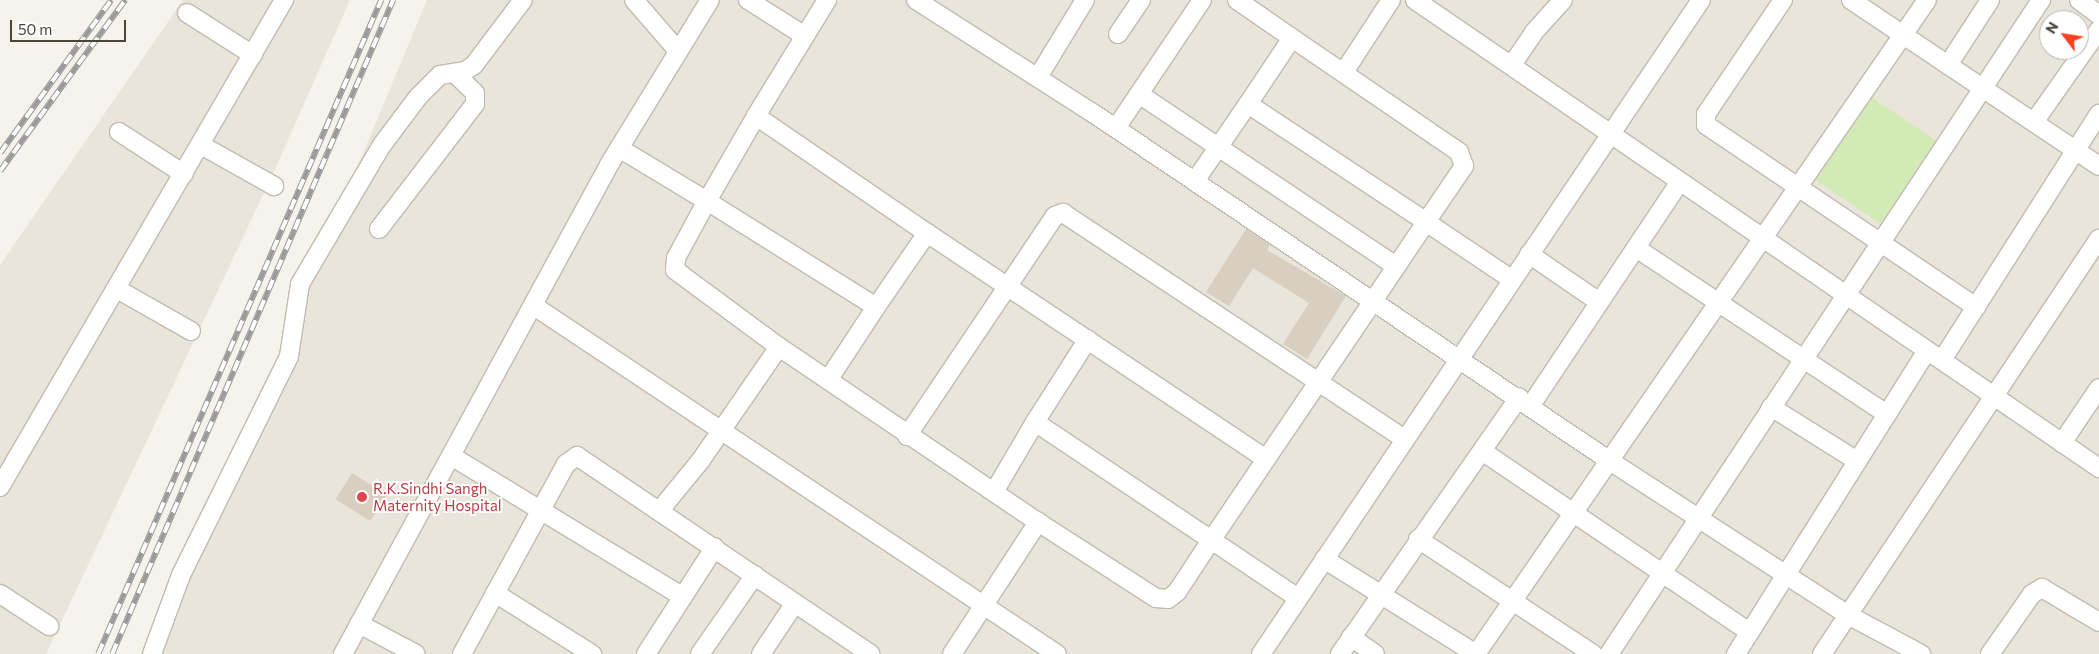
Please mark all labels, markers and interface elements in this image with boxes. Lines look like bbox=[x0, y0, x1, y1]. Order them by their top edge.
scale bar bbox=[12, 10, 129, 42]
north arrow bbox=[2039, 10, 2089, 60]
text: N bbox=[2042, 19, 2062, 36]
text: 50 m bbox=[18, 20, 52, 38]
place label: R.K.Sindhi Sangh Maternity Hospital bbox=[373, 479, 502, 514]
marker: R.K.Sindhi Sangh Maternity Hospital bbox=[355, 490, 369, 504]

